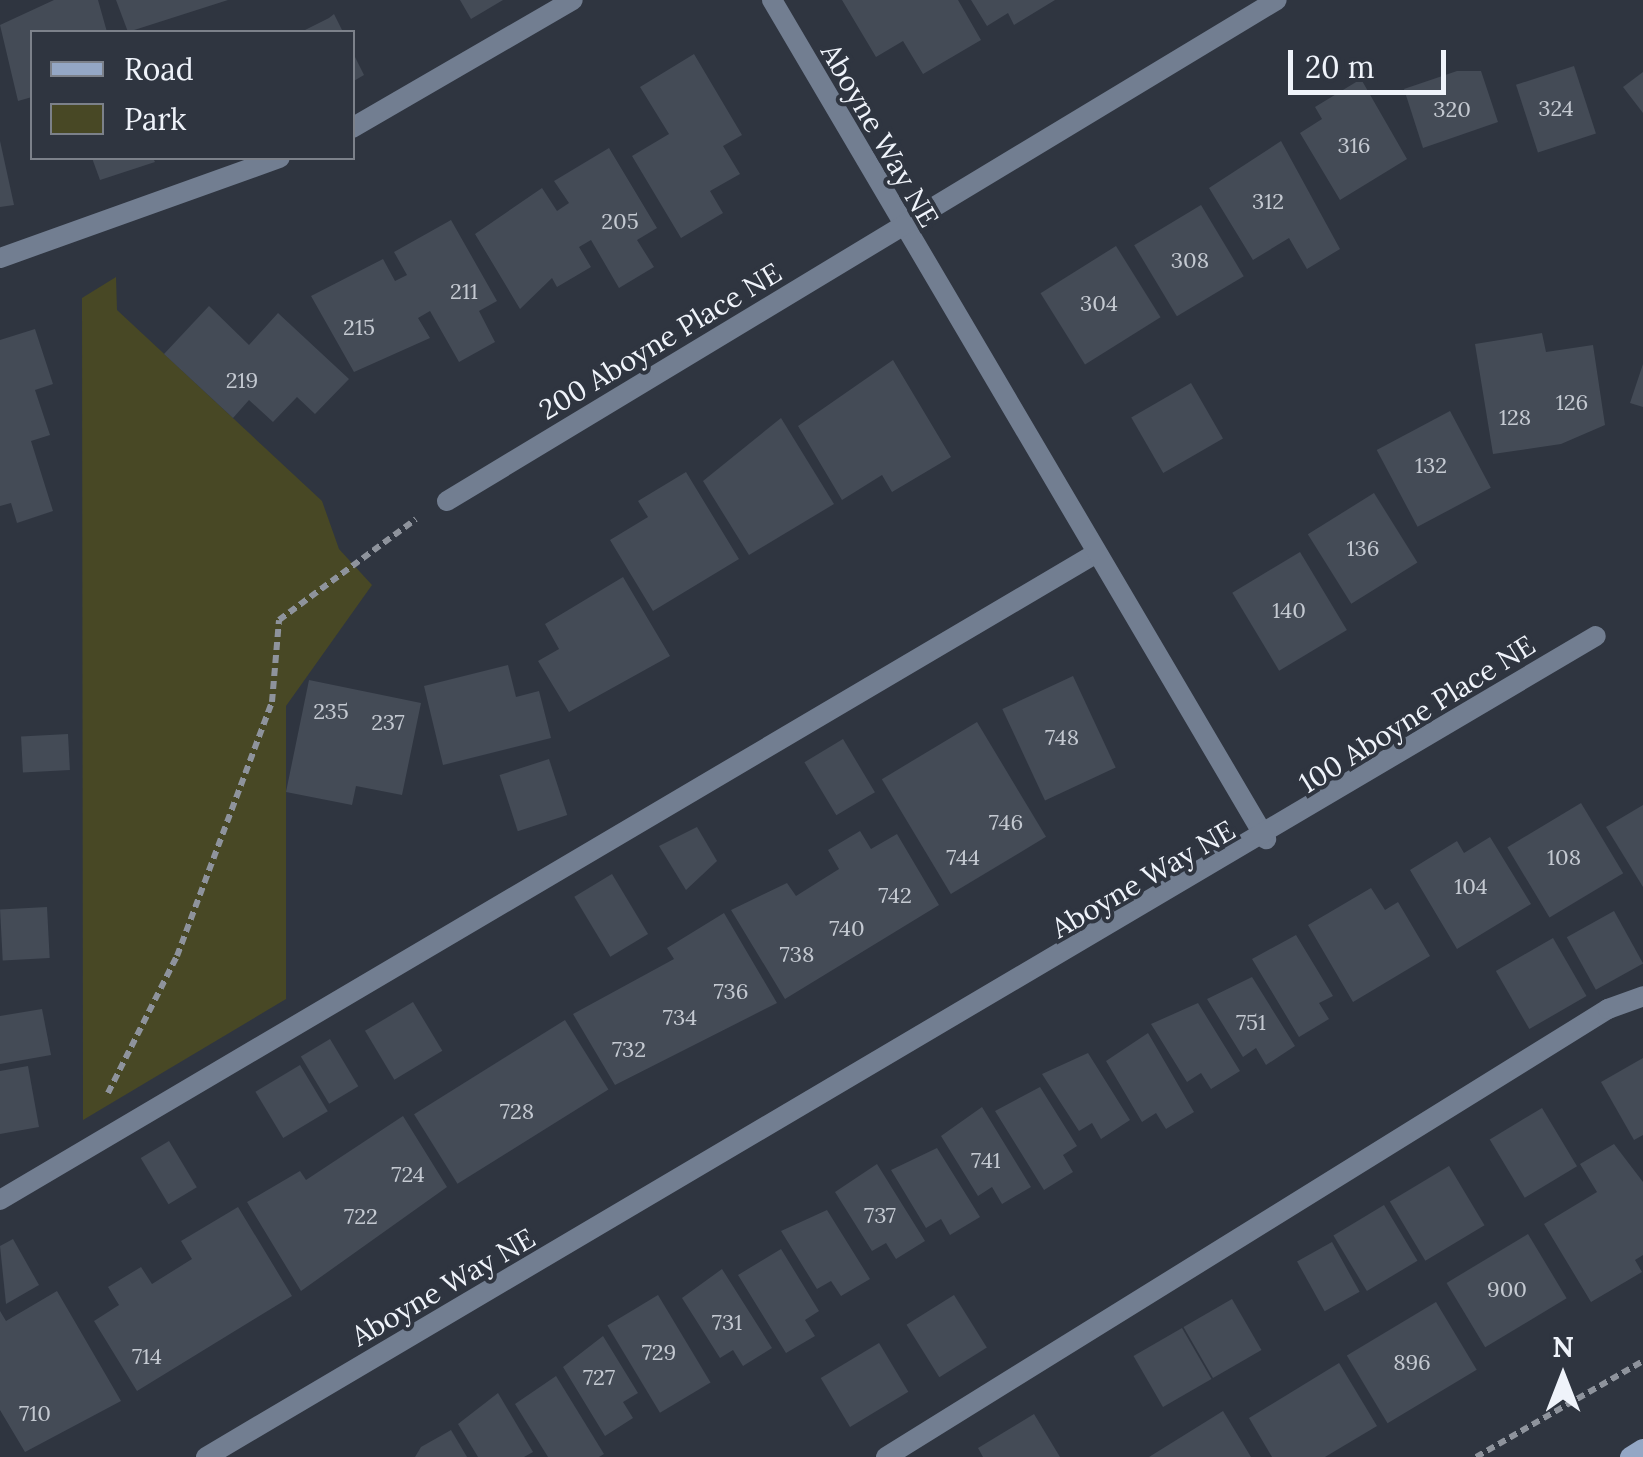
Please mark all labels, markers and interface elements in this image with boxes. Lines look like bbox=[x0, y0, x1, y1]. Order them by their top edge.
legend bbox=[30, 30, 355, 160]
scale bar bbox=[1293, 30, 1450, 92]
street label: Aboyne Way NE bbox=[814, 37, 946, 233]
text: 20 m bbox=[1305, 48, 1374, 86]
text: Road bbox=[124, 50, 194, 88]
house number: 324 bbox=[1538, 96, 1574, 122]
house number: 320 bbox=[1433, 97, 1471, 123]
text: Park bbox=[124, 100, 186, 138]
house number: 316 bbox=[1338, 133, 1370, 159]
house number: 312 bbox=[1252, 189, 1284, 215]
house number: 205 bbox=[601, 209, 639, 235]
house number: 308 bbox=[1171, 248, 1209, 274]
street label: 200 Aboyne Place NE bbox=[533, 255, 787, 427]
house number: 211 bbox=[450, 279, 478, 305]
house number: 304 bbox=[1080, 291, 1118, 317]
house number: 215 bbox=[343, 315, 375, 341]
house number: 219 bbox=[226, 368, 258, 394]
house number: 126 bbox=[1556, 390, 1588, 416]
house number: 128 bbox=[1499, 405, 1531, 431]
house number: 132 bbox=[1415, 453, 1447, 479]
house number: 136 bbox=[1347, 536, 1379, 562]
house number: 140 bbox=[1272, 598, 1306, 624]
street label: 100 Aboyne Place NE bbox=[1293, 628, 1541, 800]
house number: 235 bbox=[313, 699, 349, 725]
house number: 237 bbox=[371, 710, 405, 736]
house number: 748 bbox=[1045, 725, 1079, 751]
house number: 746 bbox=[989, 810, 1023, 836]
street label: Aboyne Way NE bbox=[1045, 813, 1241, 945]
house number: 744 bbox=[946, 845, 980, 871]
house number: 108 bbox=[1547, 845, 1581, 871]
house number: 104 bbox=[1454, 874, 1488, 900]
house number: 742 bbox=[878, 883, 912, 909]
house number: 740 bbox=[829, 916, 865, 942]
house number: 738 bbox=[780, 942, 814, 968]
house number: 736 bbox=[713, 979, 749, 1005]
house number: 734 bbox=[663, 1005, 697, 1031]
house number: 751 bbox=[1236, 1010, 1266, 1036]
house number: 732 bbox=[612, 1037, 646, 1063]
house number: 728 bbox=[500, 1099, 534, 1125]
house number: 741 bbox=[971, 1148, 1001, 1174]
house number: 724 bbox=[391, 1162, 425, 1188]
house number: 737 bbox=[864, 1203, 896, 1229]
house number: 722 bbox=[344, 1204, 378, 1230]
street label: Aboyne Way NE bbox=[345, 1221, 541, 1353]
house number: 900 bbox=[1487, 1277, 1527, 1303]
house number: 731 bbox=[712, 1310, 742, 1336]
north arrow bbox=[1513, 1327, 1613, 1427]
text: N bbox=[1552, 1329, 1574, 1365]
house number: 729 bbox=[642, 1340, 676, 1366]
house number: 714 bbox=[132, 1344, 162, 1370]
house number: 896 bbox=[1393, 1350, 1431, 1376]
house number: 727 bbox=[583, 1365, 615, 1391]
house number: 710 bbox=[19, 1401, 51, 1427]

